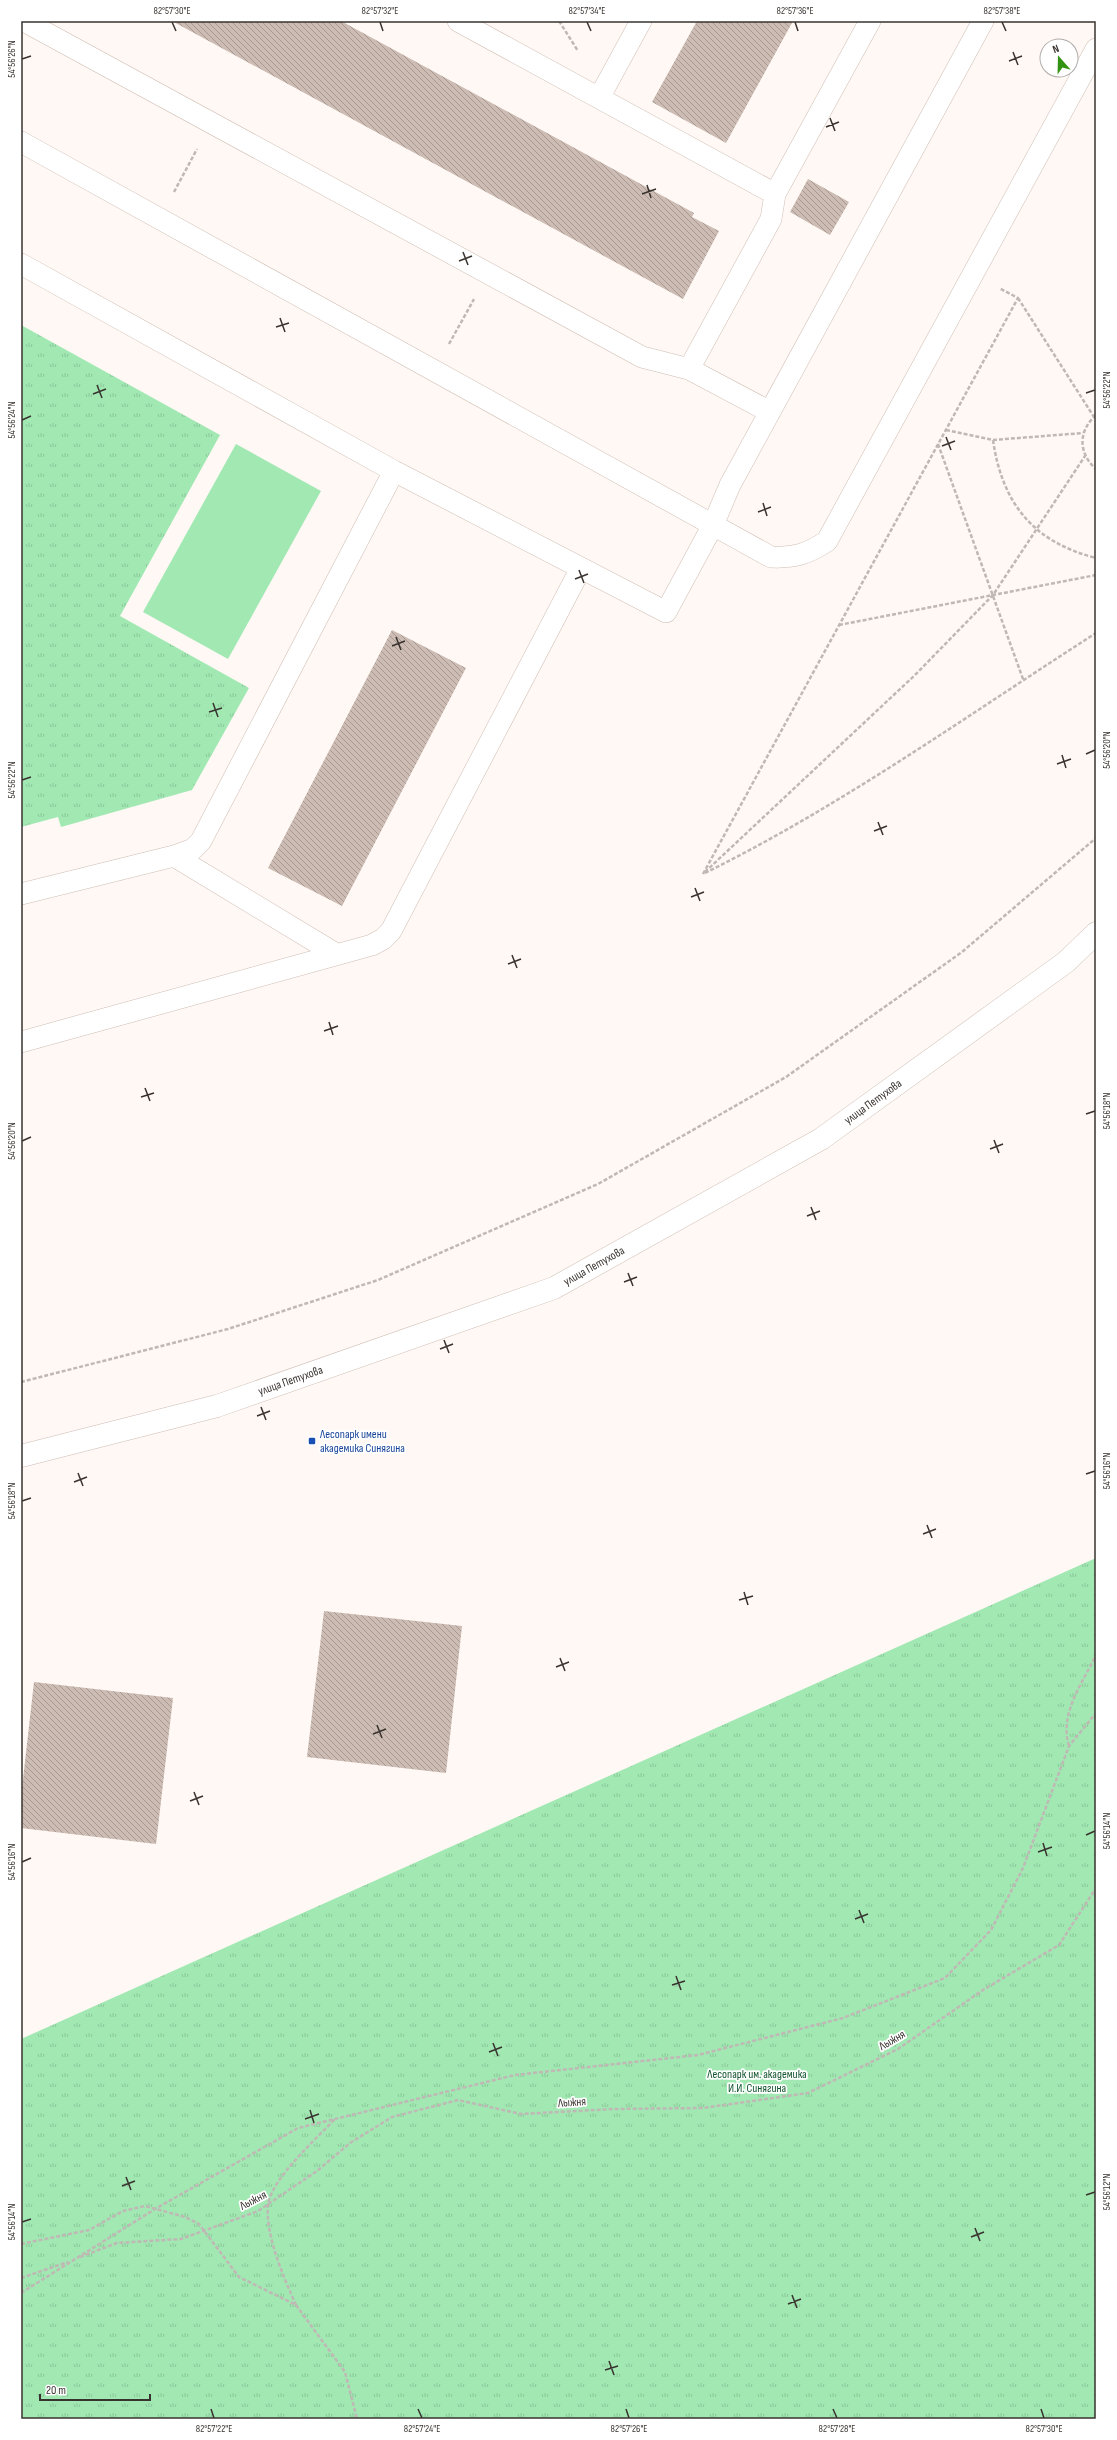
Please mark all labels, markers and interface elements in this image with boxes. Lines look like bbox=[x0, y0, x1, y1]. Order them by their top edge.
text: 82°57'30"E bbox=[153, 5, 191, 17]
text: 82°57'32"E bbox=[362, 5, 398, 17]
text: 82°57'34"E bbox=[569, 5, 605, 17]
text: 82°57'36"E bbox=[776, 5, 814, 17]
text: 82°57'38"E bbox=[984, 5, 1020, 17]
north arrow bbox=[1039, 38, 1079, 78]
text: 54°56'26"N bbox=[6, 40, 18, 78]
text: N bbox=[1051, 42, 1061, 56]
text: 54°56'22"N bbox=[1101, 371, 1113, 409]
text: 54°56'24"N bbox=[6, 401, 18, 439]
text: 54°56'20"N bbox=[1101, 731, 1113, 769]
text: 54°56'22"N bbox=[6, 761, 18, 799]
street label: улица Петухова bbox=[841, 1076, 905, 1128]
text: 54°56'18"N bbox=[1101, 1093, 1113, 1129]
text: 54°56'20"N bbox=[6, 1122, 18, 1160]
street label: улица Петухова bbox=[561, 1243, 628, 1289]
street label: улица Петухова bbox=[256, 1362, 325, 1399]
place label: Лесопарк имени академика Синягина bbox=[319, 1427, 405, 1456]
marker: Лесопарк имени академика Синягина bbox=[307, 1436, 317, 1446]
text: 54°56'16"N bbox=[1101, 1453, 1113, 1489]
text: 54°56'18"N bbox=[6, 1483, 18, 1519]
text: 54°56'14"N bbox=[1101, 1813, 1113, 1849]
text: 54°56'16"N bbox=[6, 1844, 18, 1880]
street label: Лыжня bbox=[875, 2027, 908, 2054]
park label: Лесопарк им. академика И.И. Синягина bbox=[706, 2067, 807, 2096]
street label: Лыжня bbox=[557, 2094, 587, 2111]
text: 54°56'12"N bbox=[1101, 2174, 1113, 2210]
street label: Лыжня bbox=[236, 2187, 269, 2214]
text: 54°56'14"N bbox=[6, 2204, 18, 2240]
scale bar bbox=[40, 2376, 150, 2402]
text: 20 m bbox=[46, 2383, 66, 2398]
text: 82°57'22"E bbox=[196, 2423, 232, 2435]
text: 82°57'24"E bbox=[404, 2423, 440, 2435]
text: 82°57'26"E bbox=[611, 2423, 647, 2435]
text: 82°57'28"E bbox=[819, 2423, 855, 2435]
text: 82°57'30"E bbox=[1025, 2423, 1063, 2435]

